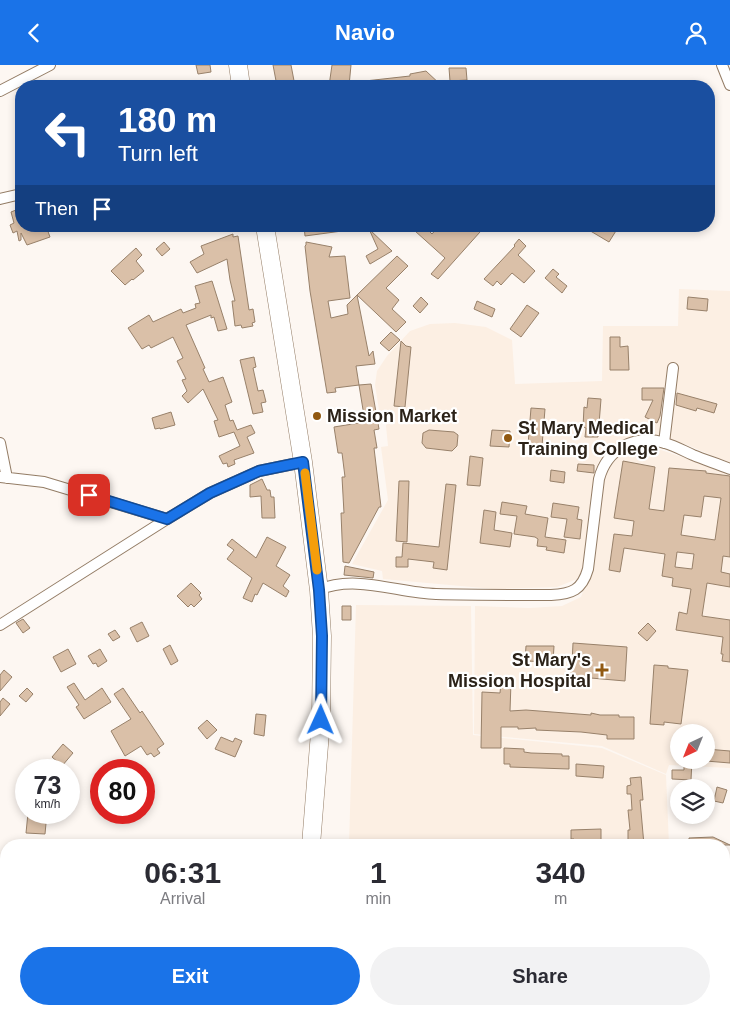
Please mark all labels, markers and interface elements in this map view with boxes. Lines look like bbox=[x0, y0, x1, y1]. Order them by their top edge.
icon: back bbox=[20, 19, 48, 47]
icon: person bbox=[682, 19, 710, 47]
text: Navio bbox=[335, 20, 395, 45]
icon: left bbox=[35, 100, 100, 165]
text: 180 m bbox=[118, 100, 217, 139]
text: Turn left bbox=[118, 141, 198, 166]
icon: arrive bbox=[88, 195, 116, 223]
text: Then bbox=[35, 198, 78, 219]
place label: Mission Market bbox=[327, 406, 457, 426]
marker: Mission Market bbox=[311, 410, 323, 422]
place label: St Mary Medical Training College bbox=[518, 418, 658, 459]
marker: St Mary Medical Training College bbox=[502, 432, 514, 444]
pin bbox=[68, 474, 110, 516]
icon: arrive bbox=[75, 481, 103, 509]
place label: St Mary's Mission Hospital bbox=[448, 650, 591, 691]
marker: St Mary's Mission Hospital bbox=[595, 663, 609, 677]
position arrow bbox=[294, 693, 346, 745]
north arrow bbox=[670, 724, 715, 769]
map controls bbox=[670, 724, 715, 824]
speed limit sign: 80 bbox=[90, 759, 155, 824]
text: 73 bbox=[34, 771, 61, 799]
button: layers bbox=[670, 779, 715, 824]
text: km/h bbox=[34, 797, 61, 811]
text: 06:31 bbox=[144, 856, 221, 889]
text: 1 bbox=[370, 856, 387, 889]
text: 340 bbox=[536, 856, 586, 889]
text: Arrival bbox=[160, 890, 205, 907]
text: min bbox=[365, 890, 391, 907]
text: m bbox=[554, 890, 567, 907]
button: Exit bbox=[20, 947, 360, 1005]
button: Share bbox=[370, 947, 710, 1005]

